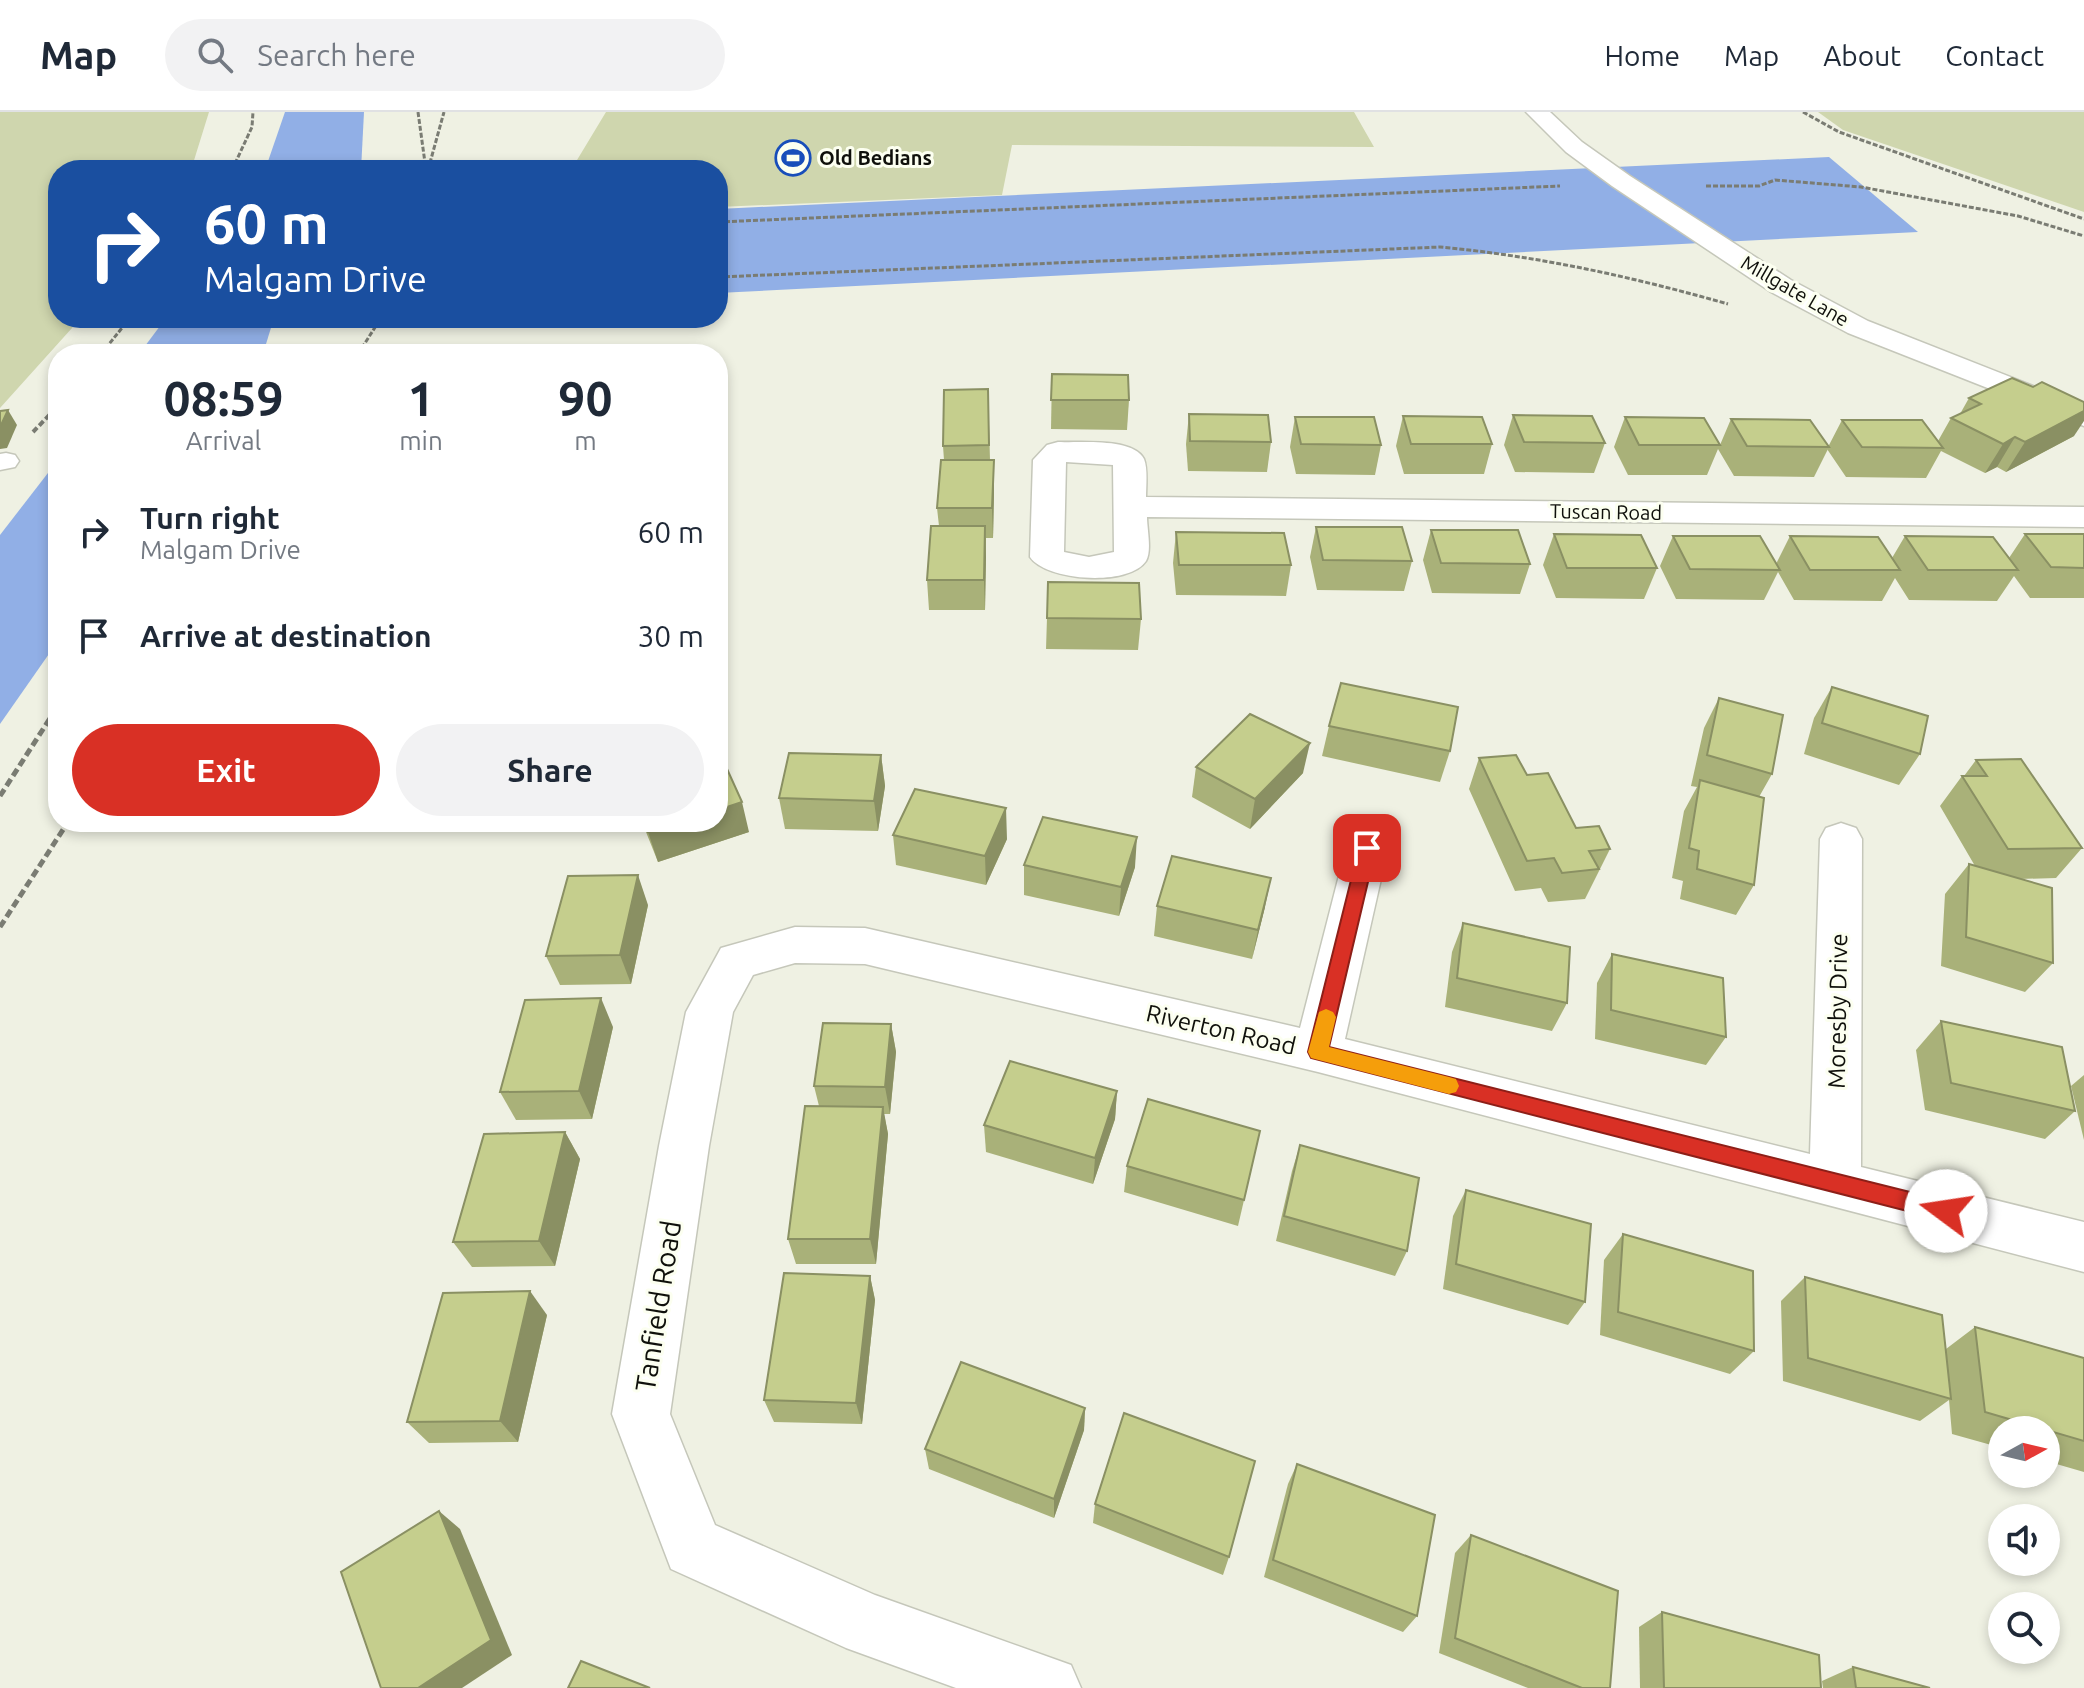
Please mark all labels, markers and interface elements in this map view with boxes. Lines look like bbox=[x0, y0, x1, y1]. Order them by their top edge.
search box bbox=[165, 19, 725, 91]
icon: search bbox=[193, 33, 237, 77]
text: Map bbox=[40, 34, 117, 76]
text: Search here bbox=[257, 38, 416, 72]
text: Home bbox=[1605, 40, 1680, 71]
text: Map bbox=[1724, 40, 1779, 71]
text: About bbox=[1823, 40, 1901, 71]
text: Contact bbox=[1945, 40, 2044, 71]
sports icon: Old Bedians bbox=[774, 139, 812, 177]
place label: Old Bedians bbox=[819, 146, 932, 169]
icon: right bbox=[72, 192, 176, 296]
text: 60 m bbox=[204, 192, 329, 255]
street label: Millgate Lane bbox=[1737, 250, 1853, 331]
text: Malgam Drive bbox=[204, 258, 427, 299]
text: 08:59 bbox=[164, 371, 284, 425]
text: 1 bbox=[407, 371, 435, 425]
text: 90 bbox=[558, 371, 612, 425]
text: Arrival bbox=[186, 426, 261, 455]
text: min bbox=[399, 426, 443, 455]
text: m bbox=[574, 426, 597, 455]
street label: Tuscan Road bbox=[1550, 499, 1662, 524]
text: Turn right bbox=[140, 501, 280, 535]
icon: right bbox=[72, 510, 116, 554]
text: 60 m bbox=[637, 515, 704, 549]
text: Malgam Drive bbox=[140, 535, 301, 564]
icon: arrive bbox=[72, 614, 116, 658]
text: Arrive at destination bbox=[140, 619, 432, 653]
text: 30 m bbox=[637, 619, 704, 653]
button: Exit bbox=[72, 724, 380, 816]
button: Share bbox=[396, 724, 704, 816]
pin bbox=[1333, 814, 1401, 882]
icon: arrive bbox=[1345, 826, 1389, 870]
street label: Moresby Drive bbox=[1823, 933, 1852, 1089]
street label: Riverton Road bbox=[1144, 999, 1299, 1060]
position arrow bbox=[1904, 1169, 1988, 1253]
street label: Tanfield Road bbox=[629, 1218, 686, 1394]
north arrow bbox=[1988, 1416, 2060, 1488]
map controls bbox=[1988, 1416, 2060, 1664]
button: sound bbox=[1988, 1504, 2060, 1576]
button: search bbox=[1988, 1592, 2060, 1664]

